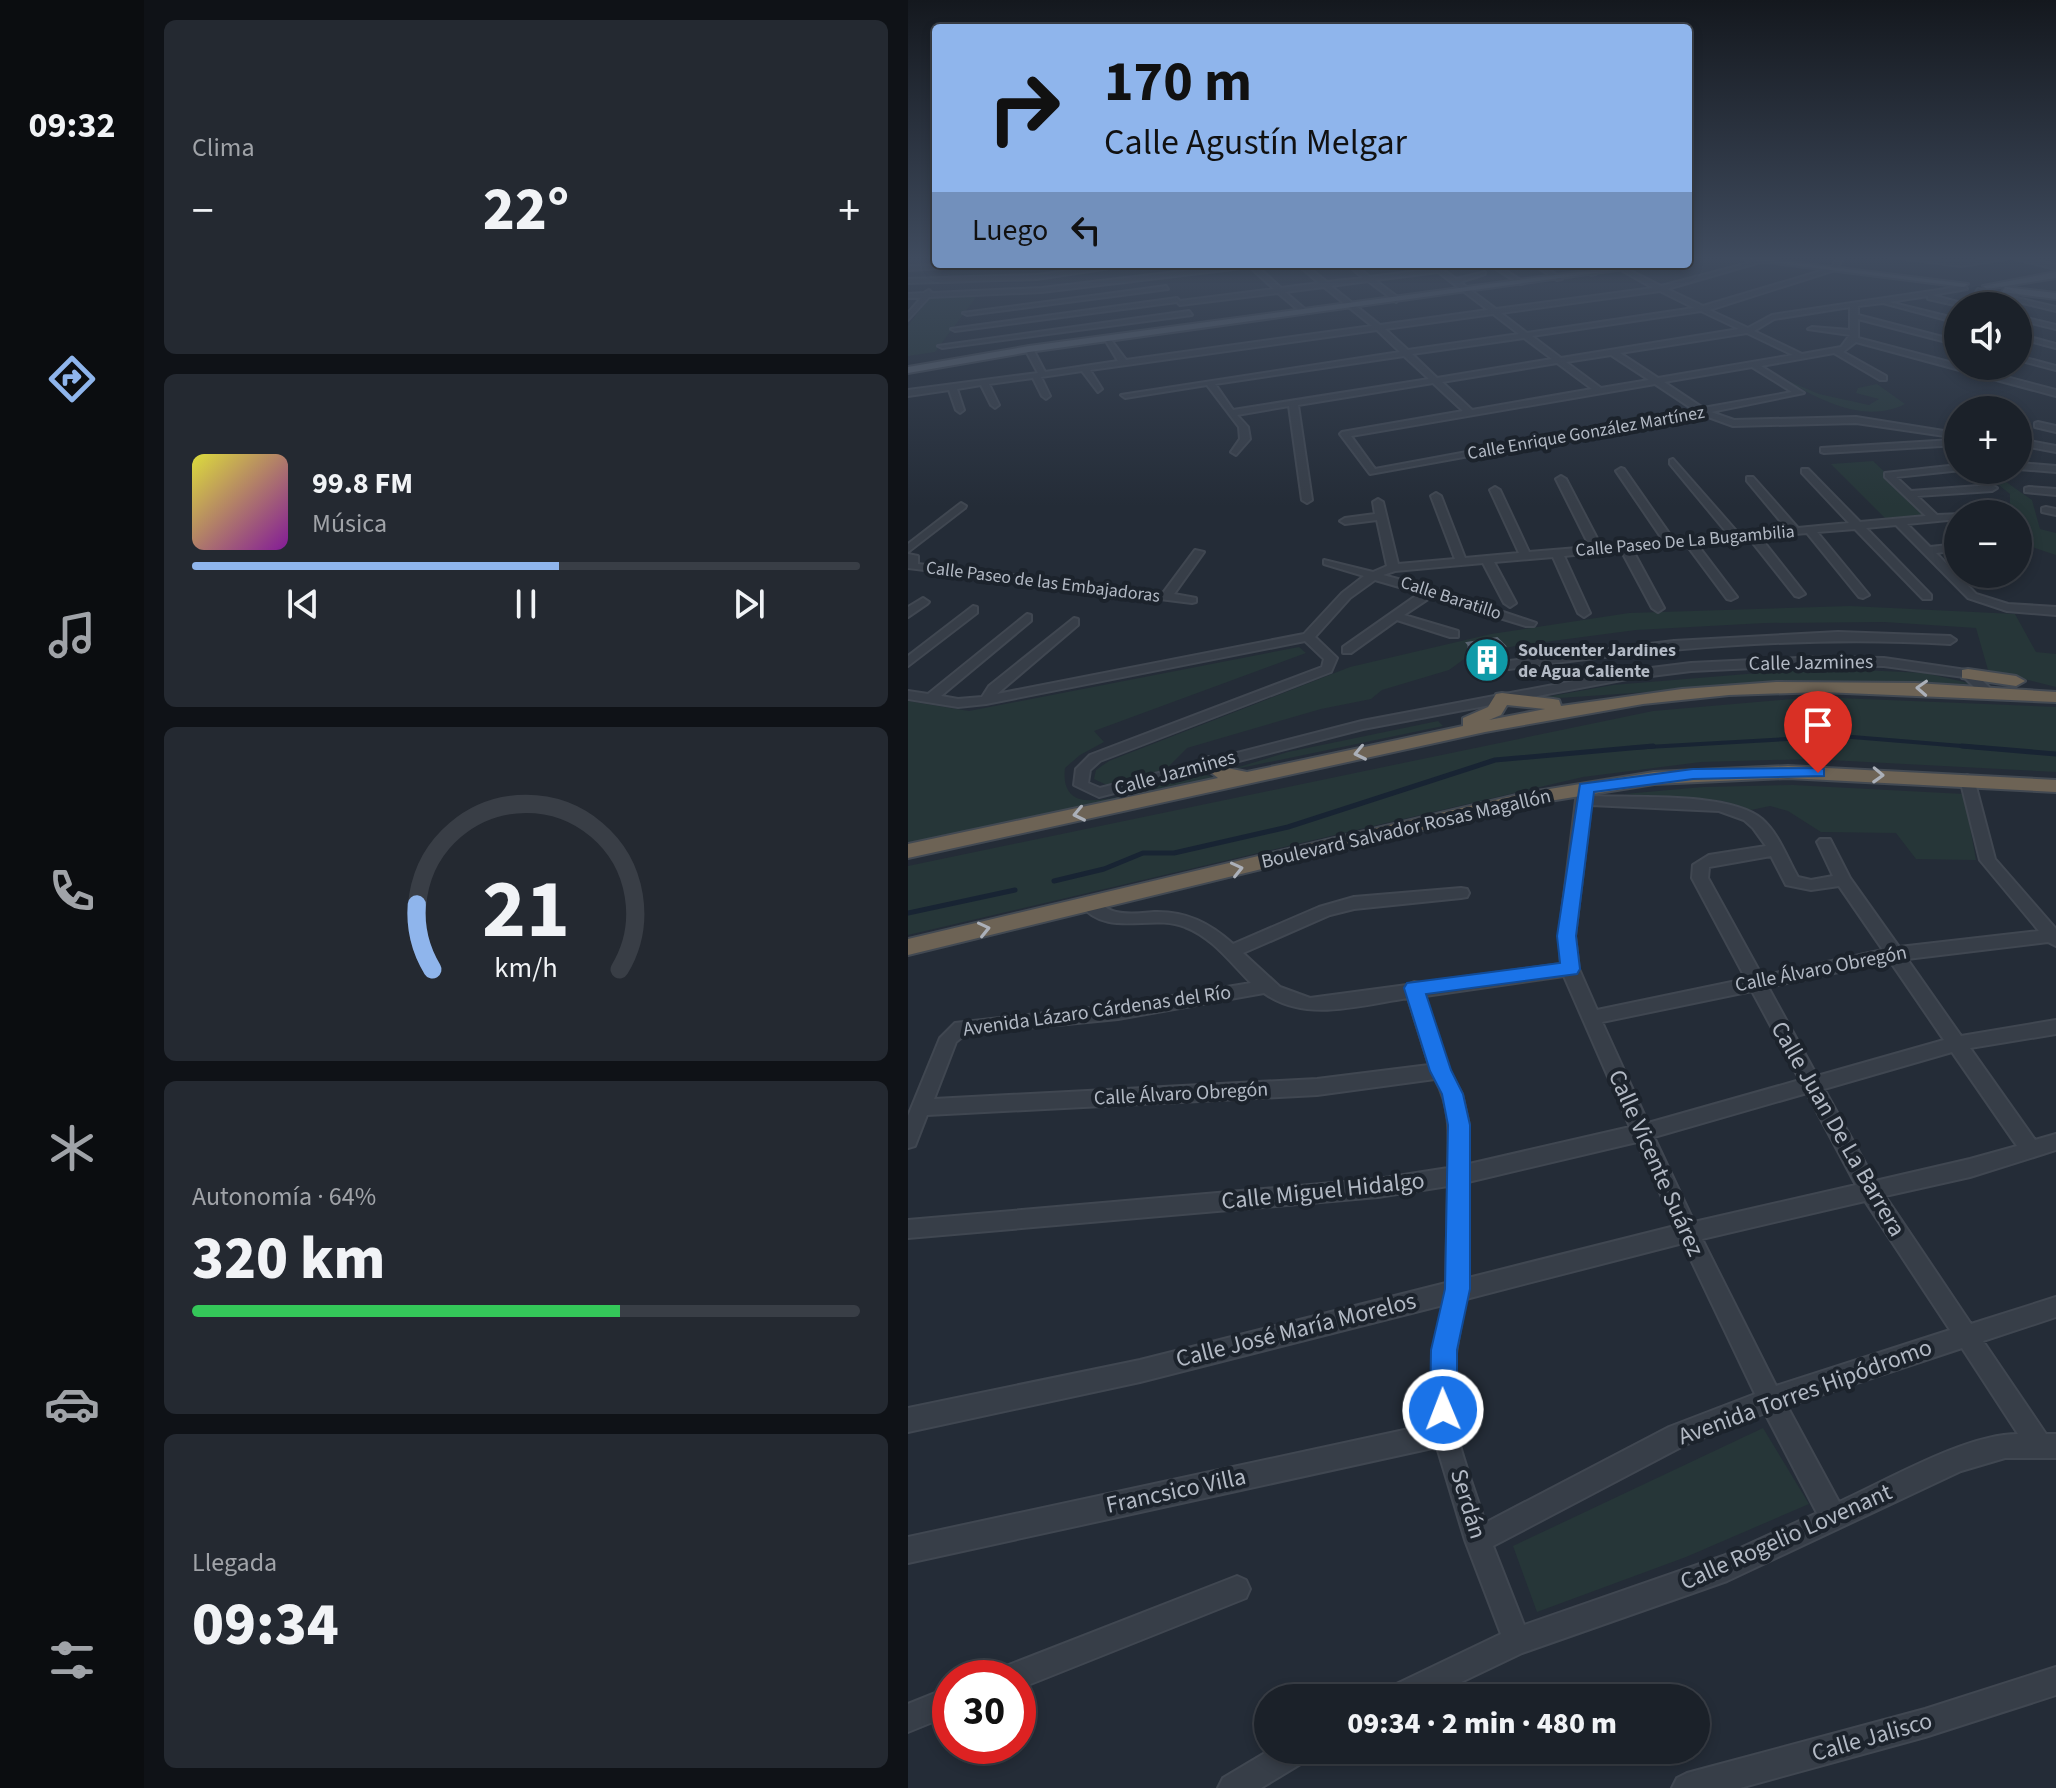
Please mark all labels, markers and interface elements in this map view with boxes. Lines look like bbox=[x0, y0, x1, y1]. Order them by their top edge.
text: 170 m bbox=[1104, 43, 1252, 122]
icon: right bbox=[972, 56, 1076, 160]
text: 09:32 bbox=[29, 100, 115, 151]
text: Calle Agustín Melgar bbox=[1104, 117, 1407, 168]
text: Clima bbox=[192, 129, 255, 166]
text: 22° bbox=[483, 168, 569, 253]
text: − bbox=[192, 180, 214, 243]
text: + bbox=[838, 180, 860, 243]
icon: left bbox=[1064, 208, 1108, 252]
text: Luego bbox=[972, 209, 1048, 252]
map controls bbox=[1944, 292, 2032, 588]
button: sound bbox=[1944, 292, 2032, 380]
icon: directions bbox=[44, 351, 100, 407]
button: + bbox=[1944, 396, 2032, 484]
street label: Calle Enrique González Martínez bbox=[1465, 400, 1707, 466]
text: 99.8 FM bbox=[312, 462, 413, 505]
button: − bbox=[1944, 500, 2032, 588]
text: Música bbox=[312, 505, 387, 542]
street label: Calle Paseo De La Bugambilia bbox=[1574, 519, 1796, 563]
street label: Calle Paseo de las Embajadoras bbox=[925, 555, 1161, 609]
street label: Calle Baratillo bbox=[1397, 570, 1505, 626]
icon: previous bbox=[281, 582, 325, 626]
icon: pause bbox=[504, 582, 548, 626]
icon: next bbox=[727, 582, 771, 626]
icon: music bbox=[44, 607, 100, 663]
building icon: Solucenter Jardines de Agua Caliente bbox=[1463, 636, 1511, 684]
place label: Solucenter Jardines de Agua Caliente bbox=[1518, 638, 1676, 684]
street label: Calle Jazmines bbox=[1748, 648, 1874, 678]
one-way arrow bbox=[1915, 680, 1928, 697]
pin bbox=[1784, 691, 1852, 773]
icon: arrive bbox=[1796, 703, 1840, 747]
street label: Calle Jazmines bbox=[1111, 743, 1239, 803]
one-way arrow bbox=[1354, 744, 1368, 761]
one-way arrow bbox=[1873, 766, 1885, 783]
street label: Boulevard Salvador Rosas Magallón bbox=[1258, 782, 1554, 876]
one-way arrow bbox=[1072, 805, 1086, 822]
text: 21 bbox=[482, 851, 570, 969]
one-way arrow bbox=[1229, 861, 1243, 878]
icon: phone bbox=[44, 863, 100, 919]
one-way arrow bbox=[976, 921, 990, 938]
street label: Calle Álvaro Obregón bbox=[1733, 939, 1909, 999]
text: km/h bbox=[494, 948, 558, 988]
street label: Avenida Lázaro Cárdenas del Río bbox=[961, 978, 1233, 1044]
street label: Calle Juan De La Barrera bbox=[1762, 1015, 1914, 1243]
street label: Calle Vicente Suárez bbox=[1599, 1064, 1713, 1262]
street label: Calle Álvaro Obregón bbox=[1093, 1075, 1269, 1113]
icon: climate bbox=[44, 1120, 100, 1176]
street label: Calle Miguel Hidalgo bbox=[1220, 1163, 1426, 1219]
text: Autonomía · 64% bbox=[192, 1178, 376, 1215]
text: 320 km bbox=[192, 1217, 385, 1302]
street label: Calle José María Morelos bbox=[1172, 1283, 1420, 1377]
street label: Avenida Torres Hipódromo bbox=[1673, 1330, 1937, 1454]
position arrow bbox=[1401, 1368, 1485, 1452]
icon: car bbox=[44, 1376, 100, 1432]
street label: Francsico Villa bbox=[1103, 1459, 1249, 1523]
street label: Serdán bbox=[1441, 1465, 1495, 1543]
street label: Calle Rogelio Lovenant bbox=[1675, 1475, 1897, 1599]
text: Llegada bbox=[192, 1544, 277, 1581]
text: 09:34 bbox=[192, 1583, 339, 1668]
icon: filters bbox=[44, 1632, 100, 1688]
speed limit sign: 30 bbox=[932, 1660, 1036, 1764]
text: 09:34 · 2 min · 480 m bbox=[1347, 1702, 1617, 1745]
street label: Calle Jalisco bbox=[1808, 1703, 1936, 1771]

